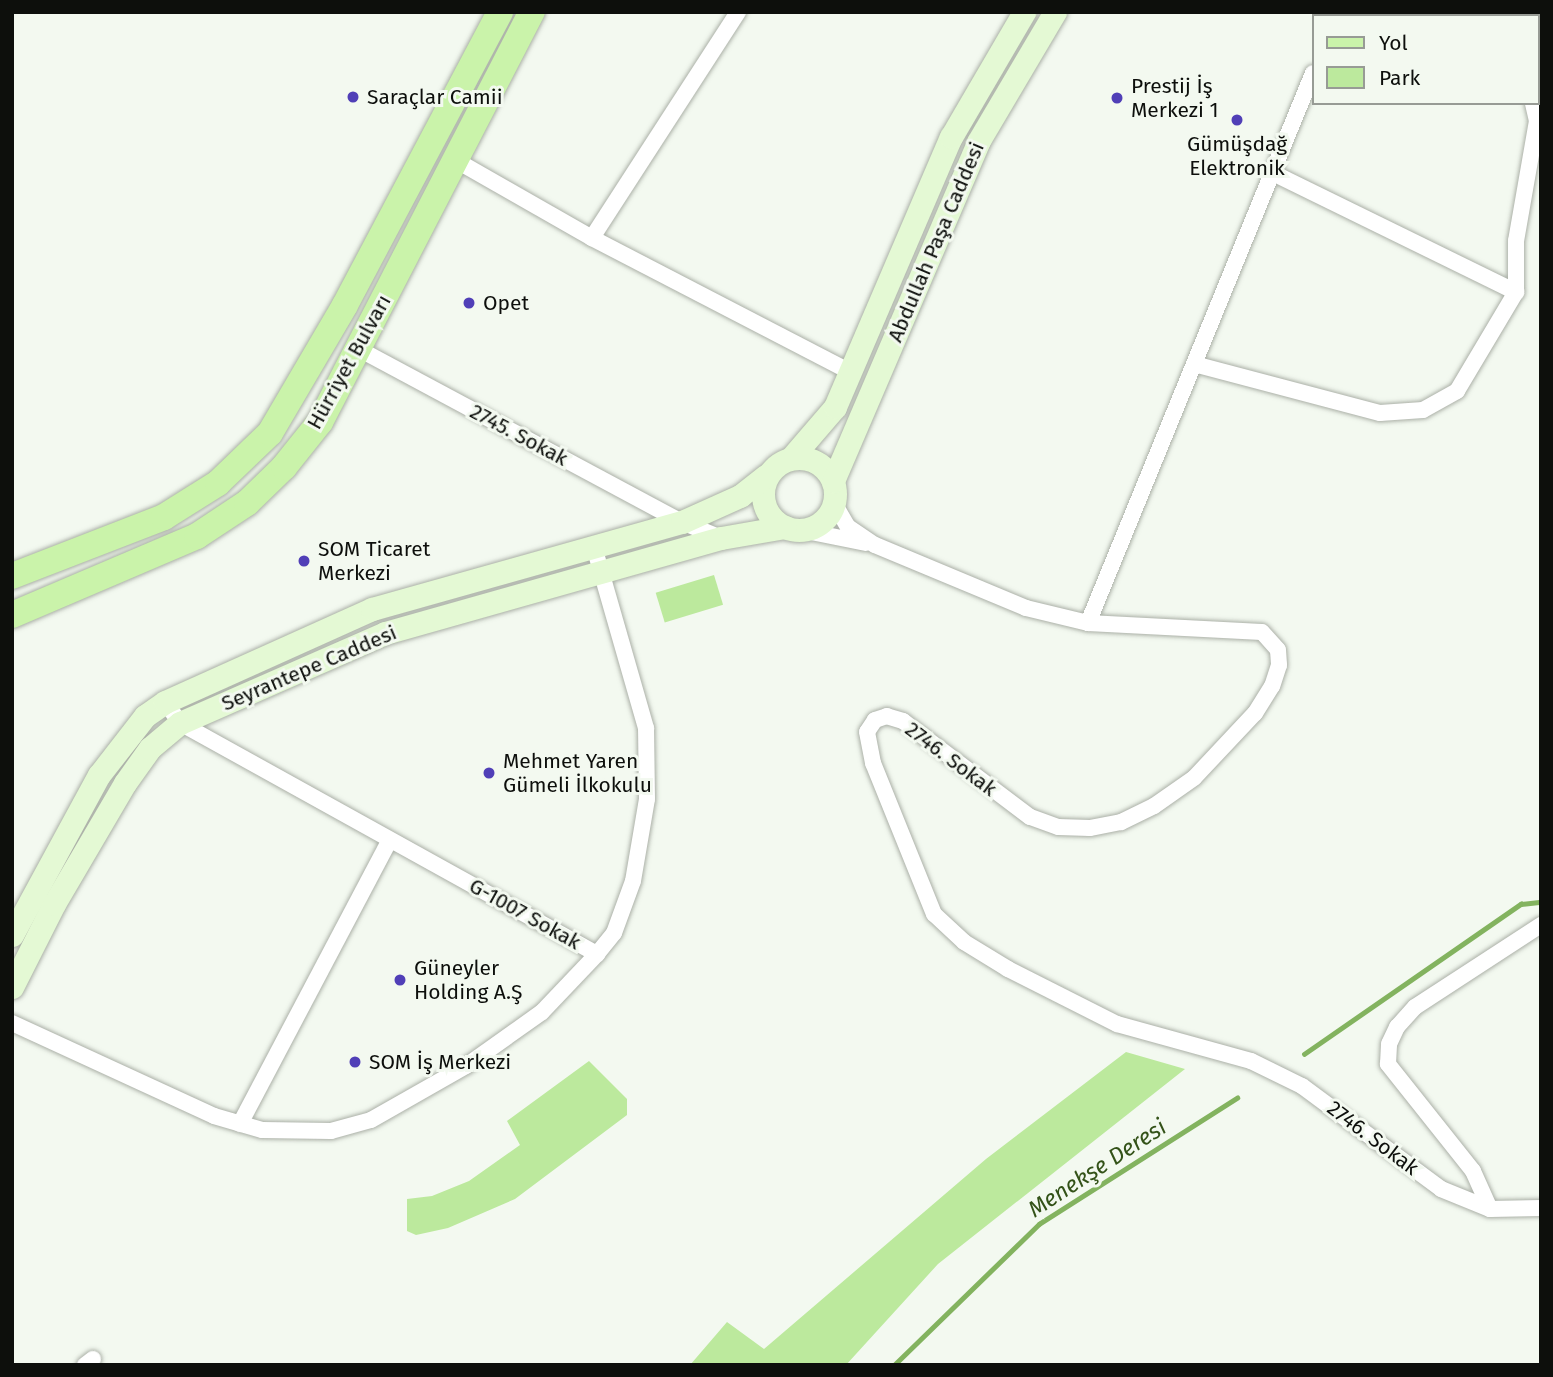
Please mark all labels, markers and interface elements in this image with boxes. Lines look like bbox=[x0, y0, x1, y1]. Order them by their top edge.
legend bbox=[1312, 14, 1539, 105]
text: Yol bbox=[1379, 30, 1408, 56]
text: Park bbox=[1379, 65, 1420, 91]
place label: Prestij İş Merkezi 1 bbox=[1131, 73, 1219, 123]
place label: Saraçlar Camii bbox=[367, 84, 503, 110]
marker: Saraçlar Camii bbox=[345, 89, 361, 105]
marker: Prestij İş Merkezi 1 bbox=[1109, 90, 1125, 106]
marker: Gümüşdağ Elektronik bbox=[1229, 112, 1245, 128]
place label: Gümüşdağ Elektronik bbox=[1187, 131, 1287, 181]
street label: Abdullah Paşa Caddesi bbox=[882, 138, 990, 346]
street label: Hürriyet Bulvarı bbox=[302, 290, 396, 434]
place label: Opet bbox=[483, 290, 529, 316]
marker: Opet bbox=[461, 295, 477, 311]
street label: 2745. Sokak bbox=[466, 399, 572, 471]
place label: SOM Ticaret Merkezi bbox=[318, 536, 430, 586]
marker: SOM Ticaret Merkezi bbox=[296, 553, 312, 569]
street label: Seyrantepe Caddesi bbox=[218, 620, 400, 716]
street label: 2746. Sokak bbox=[900, 716, 1002, 802]
place label: Mehmet Yaren Gümeli İlkokulu bbox=[503, 748, 652, 798]
marker: Mehmet Yaren Gümeli İlkokulu bbox=[481, 765, 497, 781]
street label: G-1007 Sokak bbox=[465, 873, 585, 955]
place label: Güneyler Holding A.Ş bbox=[414, 955, 522, 1005]
marker: Güneyler Holding A.Ş bbox=[392, 972, 408, 988]
place label: SOM İş Merkezi bbox=[369, 1049, 511, 1075]
marker: SOM İş Merkezi bbox=[347, 1054, 363, 1070]
street label: 2746. Sokak bbox=[1322, 1095, 1424, 1181]
water label: Menekşe Deresi bbox=[1023, 1113, 1171, 1223]

